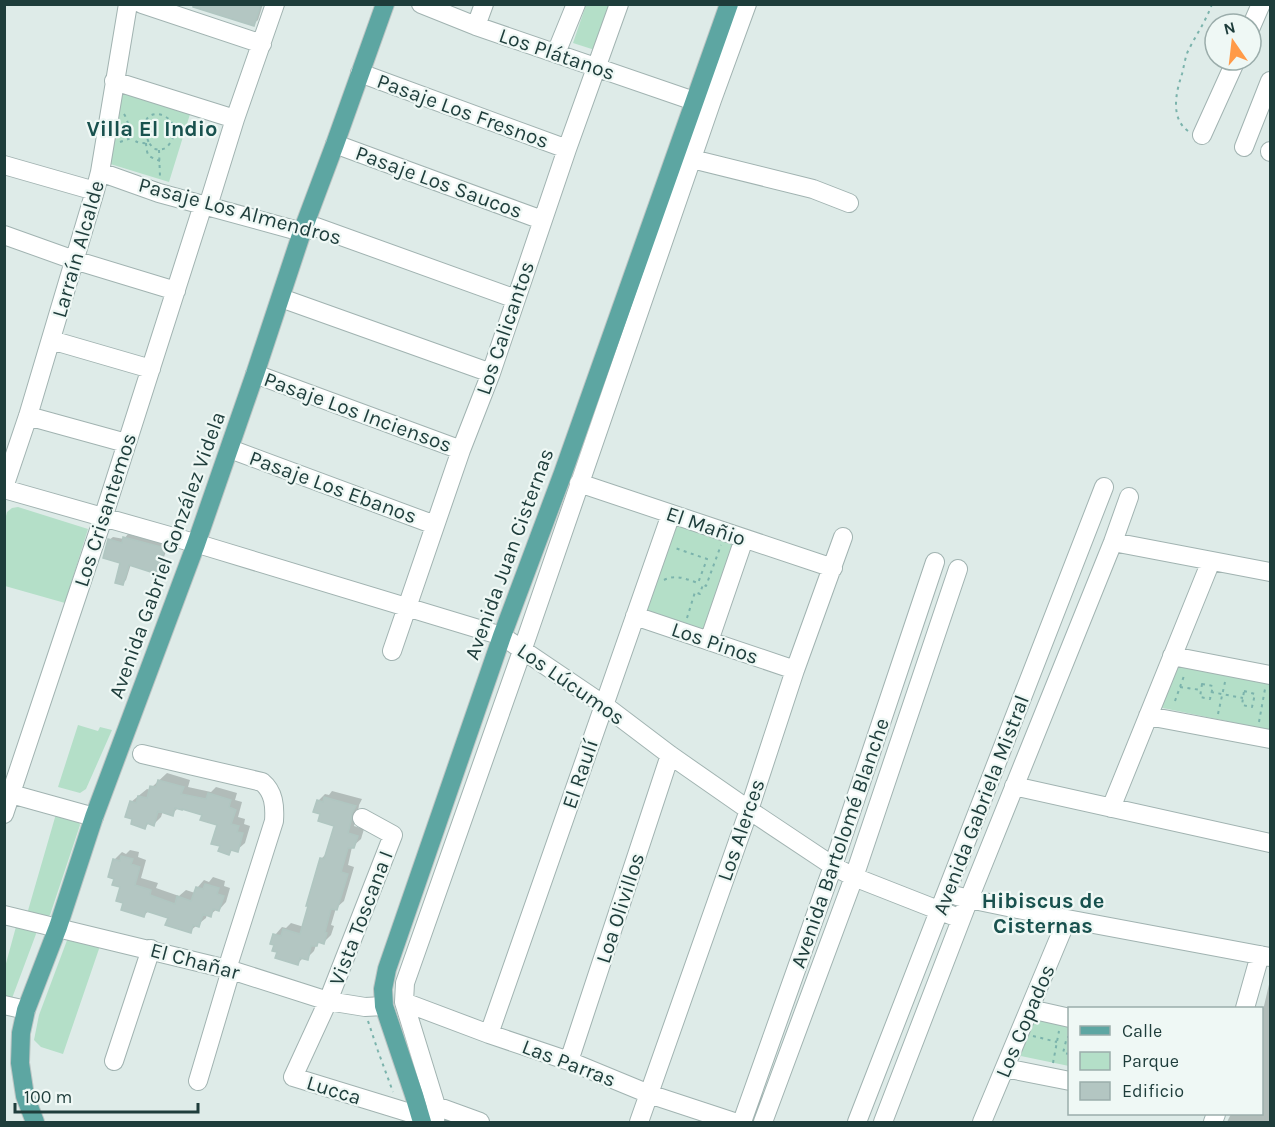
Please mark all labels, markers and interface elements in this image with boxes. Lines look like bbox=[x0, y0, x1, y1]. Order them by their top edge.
north arrow bbox=[1203, 12, 1263, 72]
text: N bbox=[1222, 17, 1237, 39]
street label: Los Plátanos bbox=[496, 23, 618, 85]
street label: Pasaje Los Fresnos bbox=[374, 69, 552, 153]
district label: Villa El Indio bbox=[86, 116, 218, 142]
street label: Pasaje Los Saucos bbox=[352, 141, 526, 223]
street label: Pasaje Los Almendros bbox=[136, 172, 344, 250]
street label: Larraín Alcalde bbox=[47, 178, 109, 320]
street label: Los Calicantos bbox=[471, 258, 539, 398]
street label: Pasaje Los Inciensos bbox=[261, 367, 455, 457]
street label: Avenida Gabriel González Videla bbox=[104, 408, 230, 702]
street label: Los Crisantemos bbox=[69, 430, 141, 590]
street label: Avenida Juan Cisternas bbox=[460, 445, 558, 663]
street label: Pasaje Los Ebanos bbox=[246, 446, 420, 528]
street label: El Mañio bbox=[663, 501, 749, 551]
street label: Los Pinos bbox=[668, 617, 762, 669]
street label: Los Lúcumos bbox=[513, 638, 629, 730]
street label: Avenida Gabriela Mistral bbox=[928, 692, 1034, 918]
street label: Avenida Bartolomé Blanche bbox=[786, 715, 894, 971]
street label: El Raulí bbox=[557, 735, 603, 812]
street label: Los Alerces bbox=[712, 776, 770, 884]
street label: Vista Toscana I bbox=[324, 847, 398, 989]
street label: Loa Olivillos bbox=[591, 850, 649, 966]
district label: Hibiscus de Cisternas bbox=[982, 888, 1104, 939]
street label: El Chañar bbox=[148, 938, 243, 985]
street label: Los Copados bbox=[990, 961, 1060, 1081]
legend bbox=[1068, 1007, 1263, 1115]
text: Calle bbox=[1122, 1020, 1162, 1042]
street label: Las Parras bbox=[519, 1034, 619, 1092]
text: Parque bbox=[1122, 1050, 1179, 1072]
street label: Lucca bbox=[304, 1070, 364, 1110]
scale bar bbox=[15, 1076, 198, 1114]
text: Edificio bbox=[1122, 1080, 1184, 1102]
text: 100 m bbox=[24, 1086, 72, 1108]

